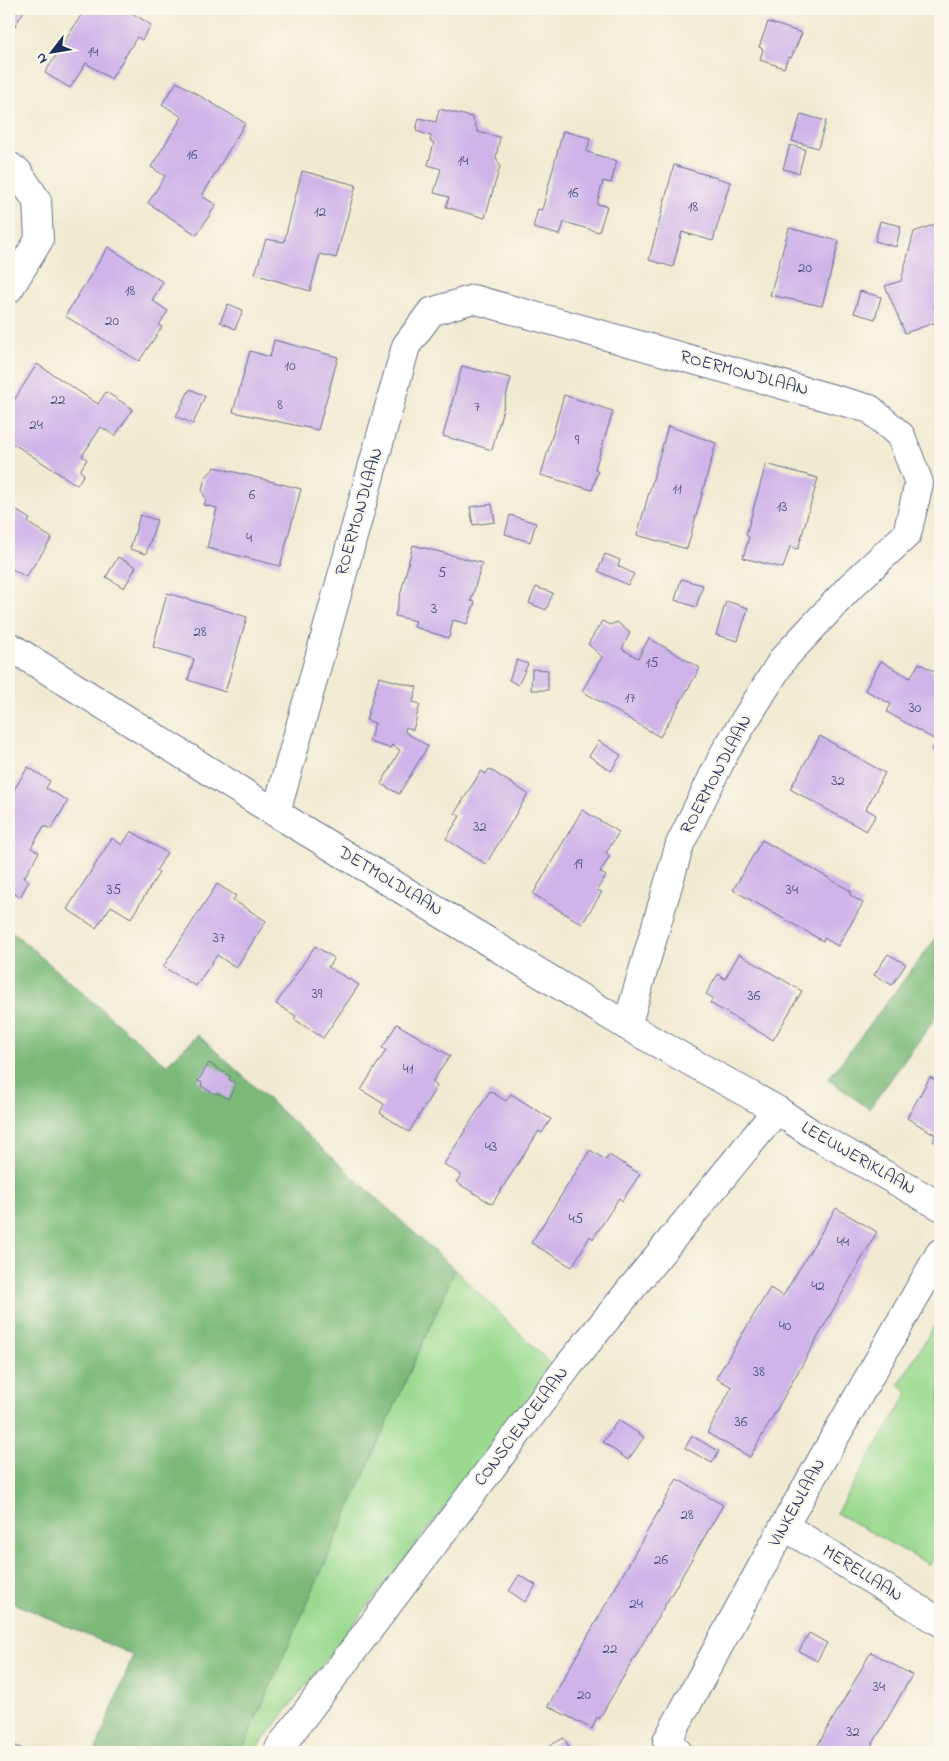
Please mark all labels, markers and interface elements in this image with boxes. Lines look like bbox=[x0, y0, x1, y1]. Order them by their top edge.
north arrow bbox=[28, 28, 78, 78]
house number: 14 bbox=[88, 41, 98, 63]
text: N bbox=[31, 48, 54, 67]
house number: 16 bbox=[186, 144, 198, 166]
house number: 14 bbox=[458, 150, 468, 172]
house number: 16 bbox=[567, 182, 579, 204]
house number: 18 bbox=[688, 196, 699, 218]
house number: 12 bbox=[314, 201, 327, 223]
house number: 20 bbox=[798, 257, 812, 279]
house number: 18 bbox=[125, 280, 136, 302]
house number: 20 bbox=[105, 310, 119, 332]
street label: ROERMONDLAAN bbox=[677, 344, 811, 404]
house number: 10 bbox=[284, 355, 296, 377]
house number: 22 bbox=[51, 389, 66, 411]
house number: 8 bbox=[277, 394, 283, 416]
house number: 7 bbox=[474, 396, 480, 418]
house number: 24 bbox=[29, 414, 43, 436]
house number: 9 bbox=[575, 429, 580, 451]
street label: ROERMONDLAAN bbox=[329, 445, 391, 579]
house number: 11 bbox=[672, 478, 682, 500]
house number: 6 bbox=[249, 484, 256, 506]
house number: 13 bbox=[777, 496, 787, 518]
house number: 4 bbox=[246, 527, 252, 549]
house number: 5 bbox=[438, 562, 447, 584]
house number: 3 bbox=[431, 598, 437, 620]
house number: 28 bbox=[193, 621, 207, 643]
house number: 15 bbox=[645, 652, 659, 674]
house number: 17 bbox=[625, 687, 635, 709]
house number: 30 bbox=[909, 697, 922, 719]
street label: ROERMONDLAAN bbox=[675, 711, 759, 839]
house number: 32 bbox=[831, 770, 845, 792]
house number: 32 bbox=[473, 816, 487, 838]
street label: DETMOLDLAAN bbox=[332, 840, 447, 924]
house number: 19 bbox=[573, 853, 583, 875]
house number: 35 bbox=[107, 879, 122, 901]
house number: 34 bbox=[786, 879, 798, 901]
house number: 37 bbox=[213, 927, 225, 949]
house number: 39 bbox=[312, 983, 323, 1005]
house number: 36 bbox=[748, 985, 761, 1007]
house number: 41 bbox=[403, 1058, 414, 1080]
street label: LEEUWERIKLAAN bbox=[796, 1116, 920, 1202]
house number: 43 bbox=[485, 1136, 497, 1158]
house number: 45 bbox=[569, 1208, 584, 1230]
house number: 44 bbox=[837, 1231, 849, 1253]
house number: 42 bbox=[811, 1275, 825, 1297]
house number: 40 bbox=[779, 1315, 792, 1337]
house number: 38 bbox=[753, 1361, 765, 1383]
street label: CONSCIENCELAAN bbox=[468, 1362, 576, 1492]
house number: 36 bbox=[735, 1411, 748, 1433]
street label: VINKENLAAN bbox=[762, 1454, 833, 1553]
house number: 28 bbox=[680, 1504, 694, 1526]
street label: MERELLAAN bbox=[817, 1539, 907, 1609]
house number: 26 bbox=[654, 1549, 668, 1571]
house number: 24 bbox=[629, 1593, 643, 1615]
house number: 22 bbox=[603, 1638, 618, 1660]
house number: 34 bbox=[873, 1676, 885, 1698]
house number: 20 bbox=[577, 1684, 591, 1706]
house number: 32 bbox=[846, 1721, 860, 1743]

